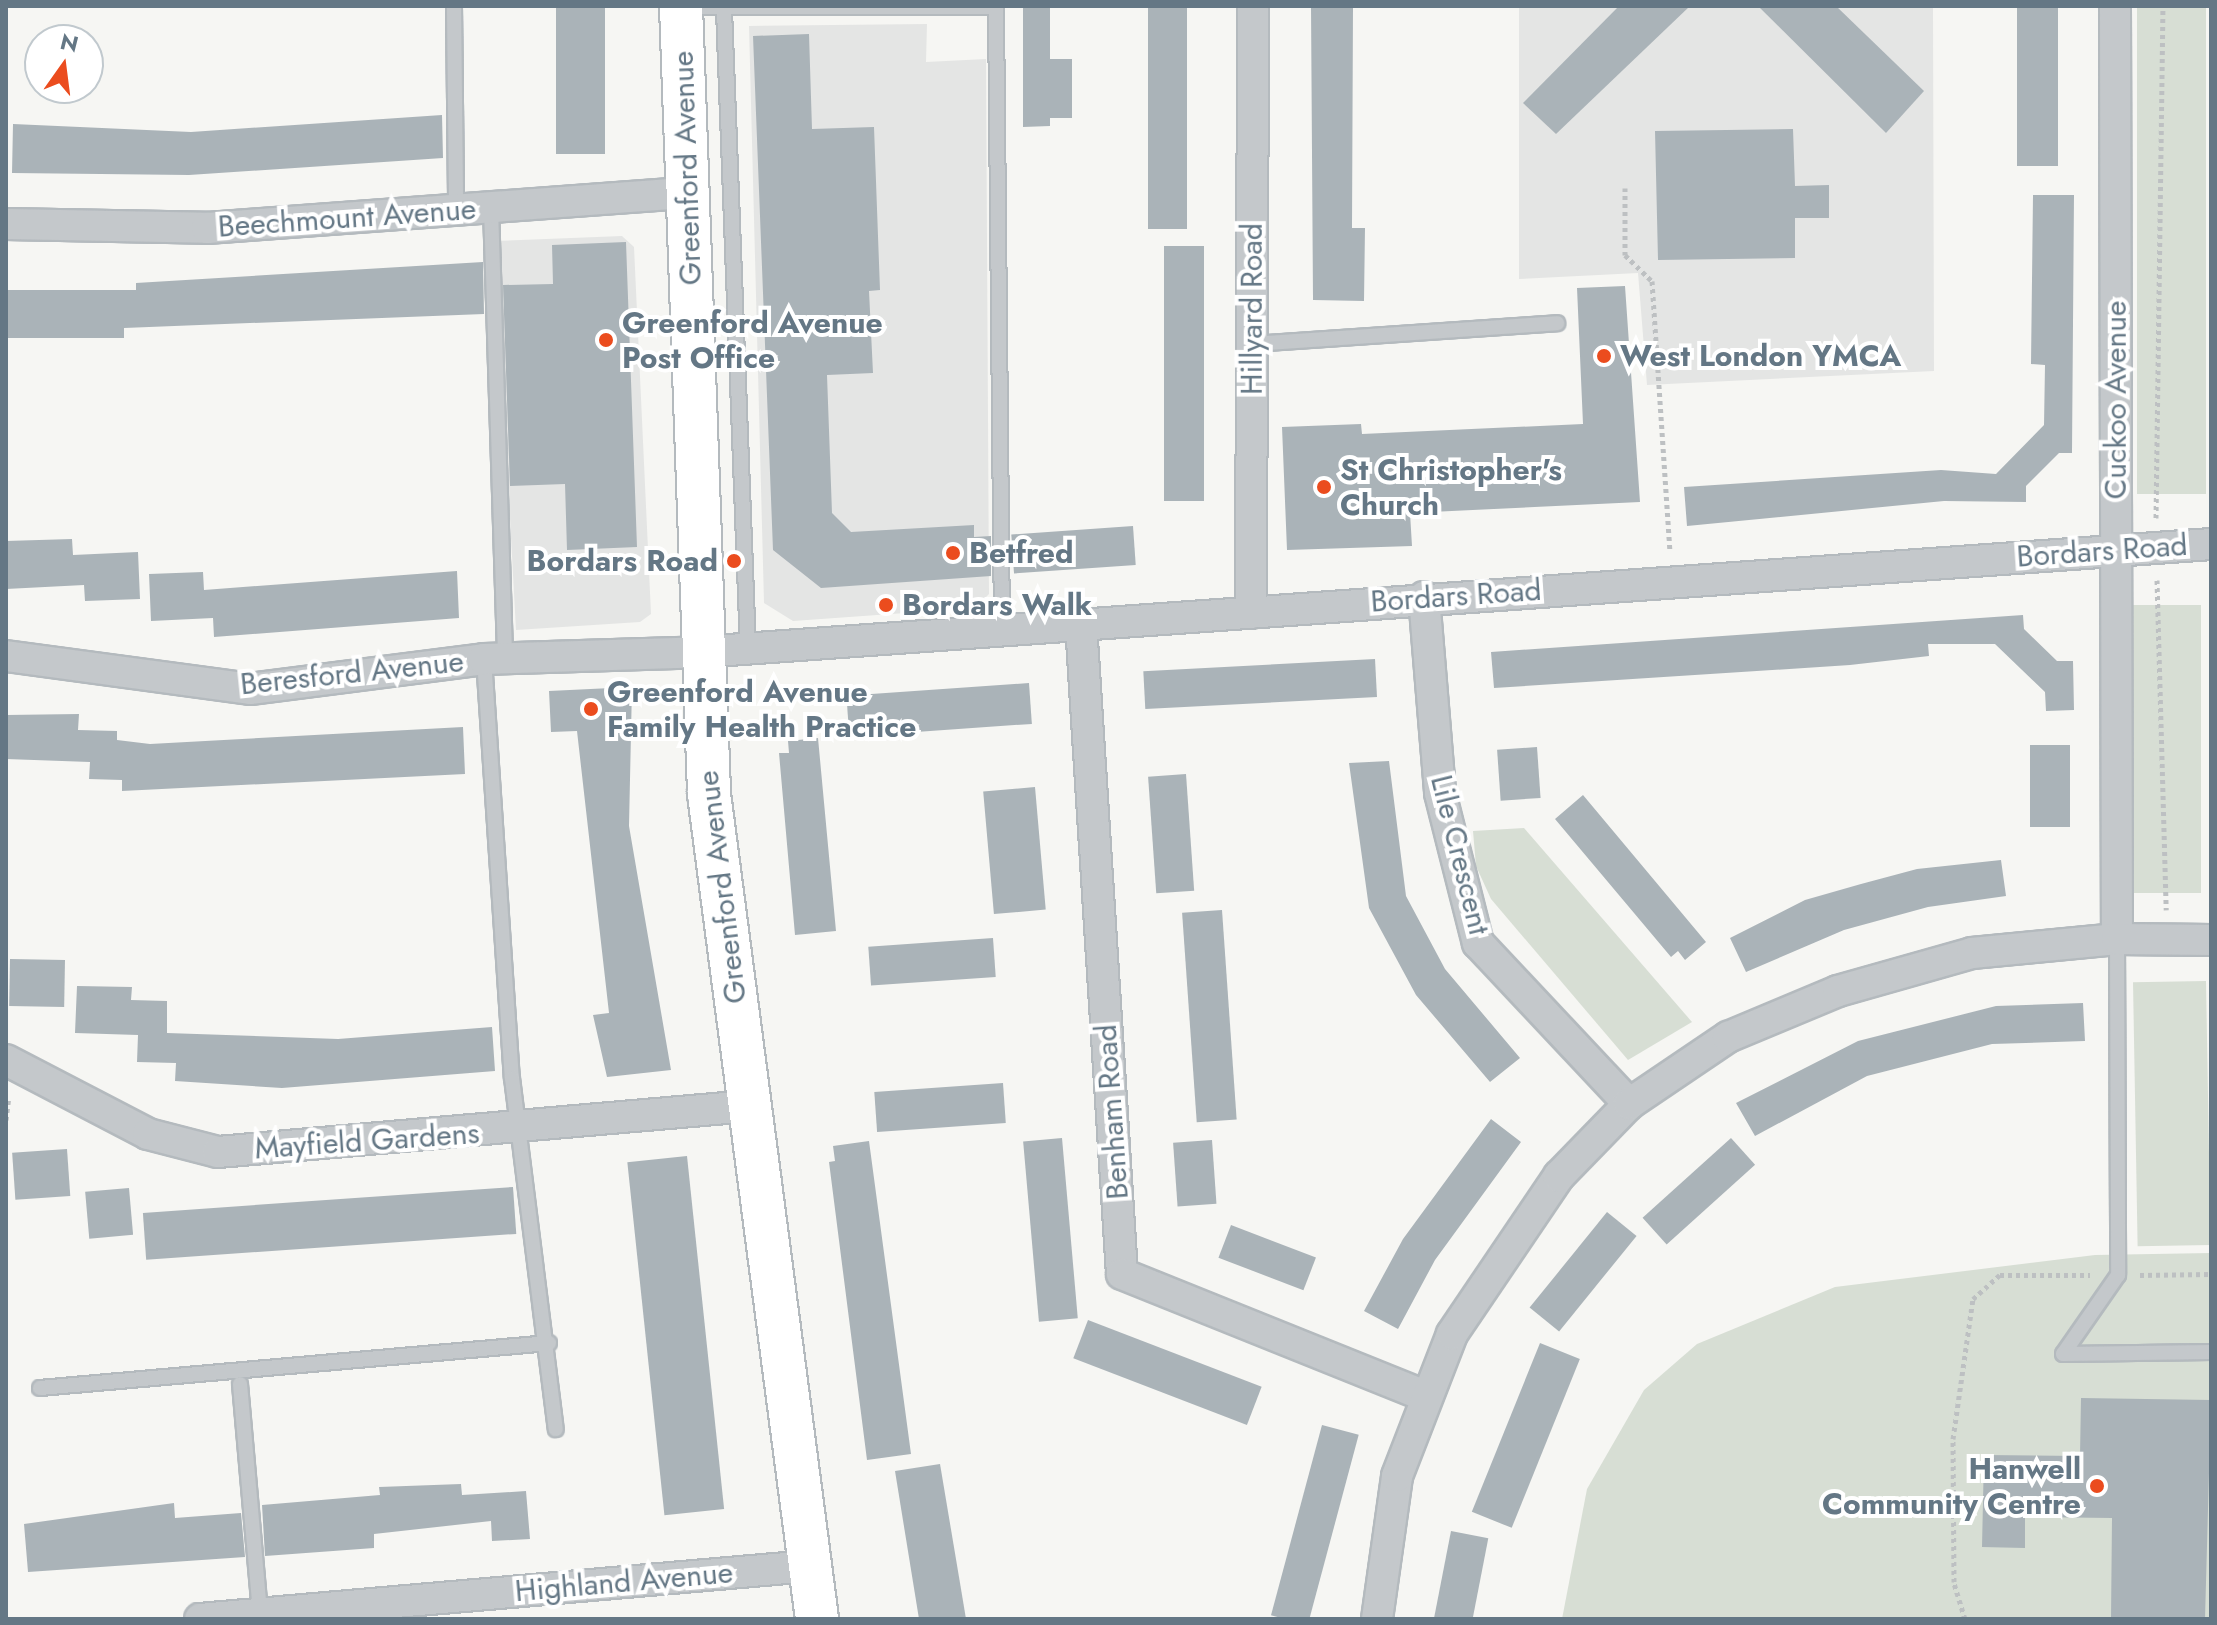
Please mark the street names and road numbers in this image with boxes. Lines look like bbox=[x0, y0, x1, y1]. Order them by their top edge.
street label: Greenford Avenue bbox=[665, 50, 709, 286]
street label: Beechmount Avenue bbox=[217, 191, 477, 245]
street label: Hillyard Road bbox=[1234, 223, 1270, 395]
street label: Cuckoo Avenue bbox=[2098, 301, 2134, 499]
street label: Bordars Road bbox=[2015, 527, 2189, 575]
street label: Bordars Road bbox=[1369, 572, 1543, 620]
street label: Beresford Avenue bbox=[239, 643, 465, 703]
street label: Greenford Avenue bbox=[690, 768, 754, 1006]
street label: Lile Crescent bbox=[1423, 771, 1497, 939]
street label: Benham Road bbox=[1088, 1023, 1136, 1201]
street label: Mayfield Gardens bbox=[254, 1115, 480, 1167]
street label: Highland Avenue bbox=[513, 1555, 735, 1609]

